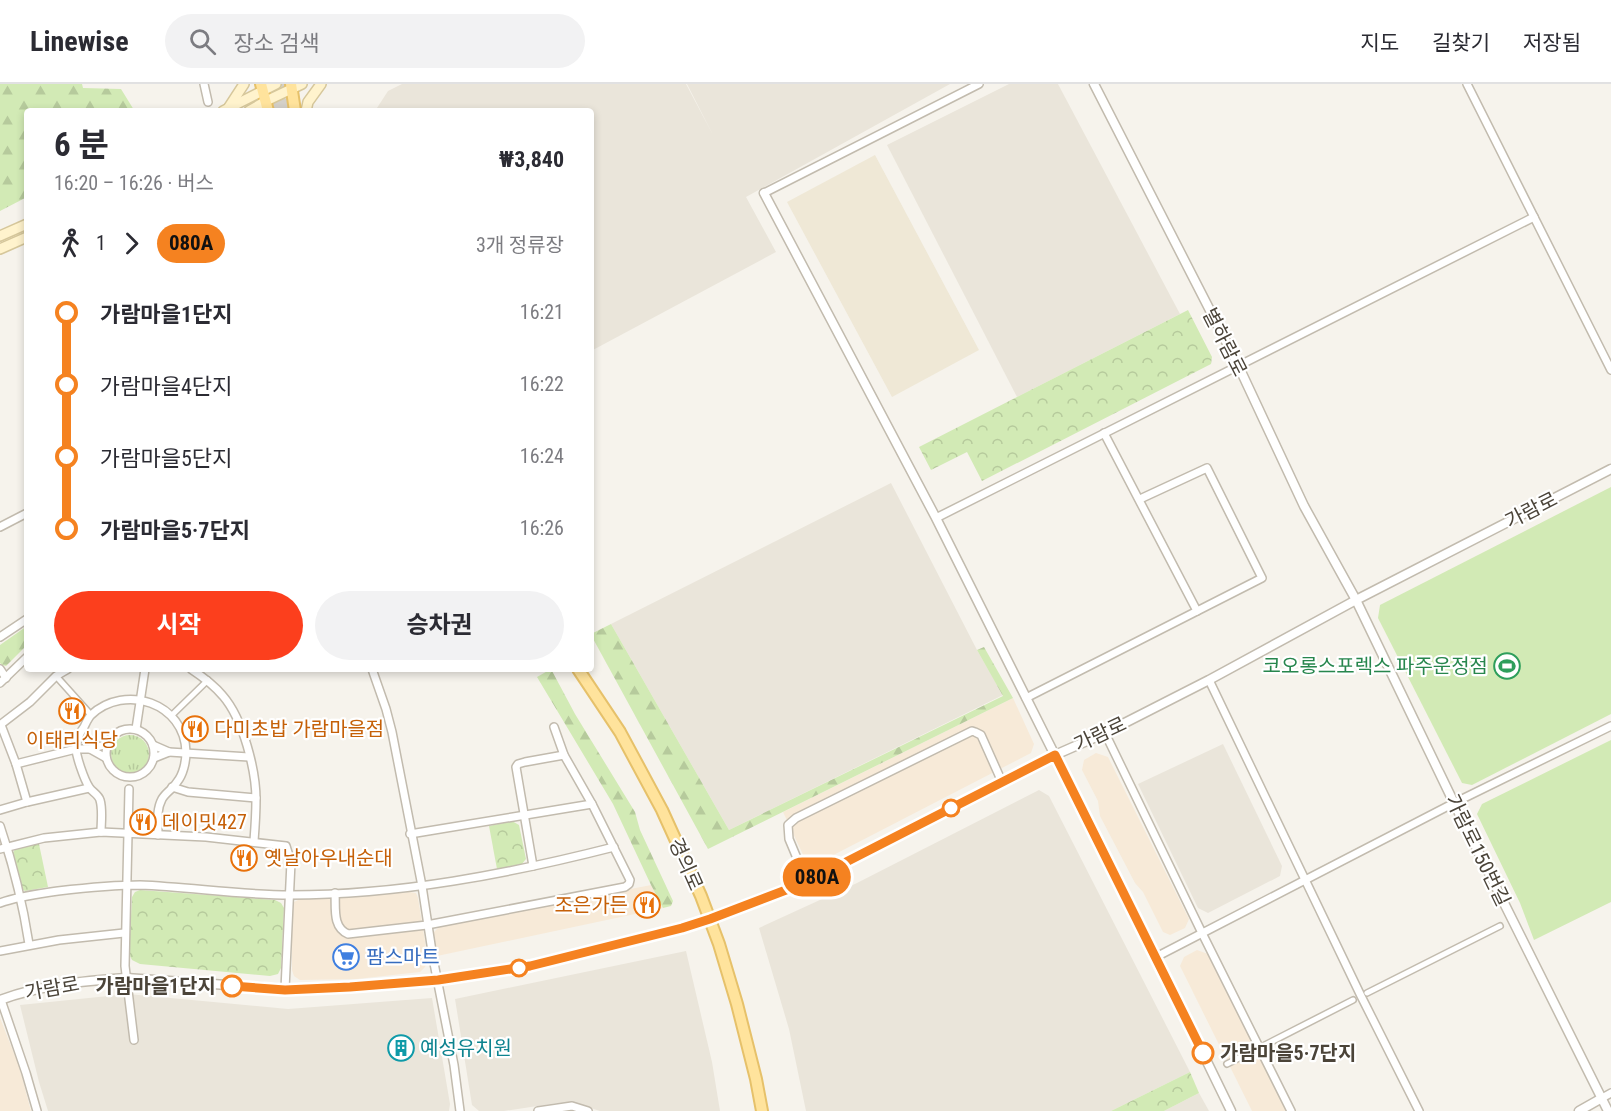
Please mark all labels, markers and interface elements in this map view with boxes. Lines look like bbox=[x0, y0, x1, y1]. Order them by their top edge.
search box bbox=[165, 14, 585, 68]
text: Linewise bbox=[30, 25, 129, 58]
icon: search bbox=[186, 25, 219, 58]
text: 장소 검색 bbox=[234, 31, 320, 56]
text: 지도 bbox=[1360, 31, 1399, 55]
text: 길찾기 bbox=[1432, 31, 1490, 55]
text: 저장됨 bbox=[1523, 31, 1581, 55]
text: 6 분 bbox=[54, 125, 109, 164]
text: ₩3,840 bbox=[499, 147, 564, 172]
text: 16:20 – 16:26 · 버스 bbox=[54, 171, 214, 195]
icon: walk bbox=[54, 227, 87, 260]
icon: forward bbox=[115, 227, 148, 260]
text: 1 bbox=[96, 231, 106, 255]
text: 080A bbox=[169, 231, 213, 255]
text: 3개 정류장 bbox=[476, 233, 564, 257]
text: 16:21 bbox=[520, 300, 564, 324]
text: 가람마을1단지 bbox=[100, 302, 233, 327]
street label: 별하람로 bbox=[1198, 304, 1252, 380]
text: 16:22 bbox=[520, 372, 564, 396]
text: 가람마을4단지 bbox=[100, 374, 232, 399]
text: 16:24 bbox=[520, 444, 564, 468]
text: 가람마을5단지 bbox=[100, 446, 232, 471]
street label: 가람로 bbox=[1501, 487, 1561, 533]
text: 16:26 bbox=[520, 516, 564, 540]
text: 가람마을5·7단지 bbox=[100, 518, 250, 543]
button: 시작 bbox=[54, 591, 303, 660]
button: 승차권 bbox=[315, 591, 564, 660]
sports icon: 코오롱스포렉스 파주운정점 bbox=[1492, 651, 1522, 681]
place label: 코오롱스포렉스 파주운정점 bbox=[1263, 654, 1488, 678]
restaurant icon: 이태리식당 bbox=[57, 696, 87, 726]
street label: 가람로 bbox=[1070, 711, 1130, 757]
restaurant icon: 다미초밥 가람마을점 bbox=[180, 714, 210, 744]
place label: 다미초밥 가람마을점 bbox=[214, 717, 384, 741]
place label: 이태리식당 bbox=[26, 728, 118, 752]
street label: 가람로150번길 bbox=[1441, 790, 1515, 910]
unlabelled marker bbox=[942, 799, 960, 817]
restaurant icon: 데이밋427 bbox=[128, 807, 158, 837]
place label: 데이밋427 bbox=[162, 810, 247, 834]
street label: 경의로 bbox=[664, 834, 708, 894]
restaurant icon: 옛날아우내순대 bbox=[229, 843, 259, 873]
place label: 옛날아우내순대 bbox=[264, 846, 393, 870]
line badge: 080A bbox=[775, 858, 859, 896]
text: 080A bbox=[795, 865, 839, 889]
restaurant icon: 조은가든 bbox=[632, 890, 662, 920]
place label: 조은가든 bbox=[554, 893, 628, 917]
supermarket icon: 팜스마트 bbox=[331, 942, 361, 972]
place label: 팜스마트 bbox=[366, 945, 440, 969]
unlabelled marker bbox=[510, 959, 528, 977]
street label: 가람로 bbox=[23, 971, 81, 1005]
place label: 가람마을1단지 bbox=[95, 974, 216, 998]
marker: 가람마을1단지 bbox=[221, 975, 243, 997]
building icon: 예성유치원 bbox=[386, 1033, 416, 1063]
place label: 예성유치원 bbox=[420, 1036, 512, 1060]
place label: 가람마을5·7단지 bbox=[1220, 1041, 1356, 1065]
marker: 가람마을5·7단지 bbox=[1192, 1042, 1214, 1064]

